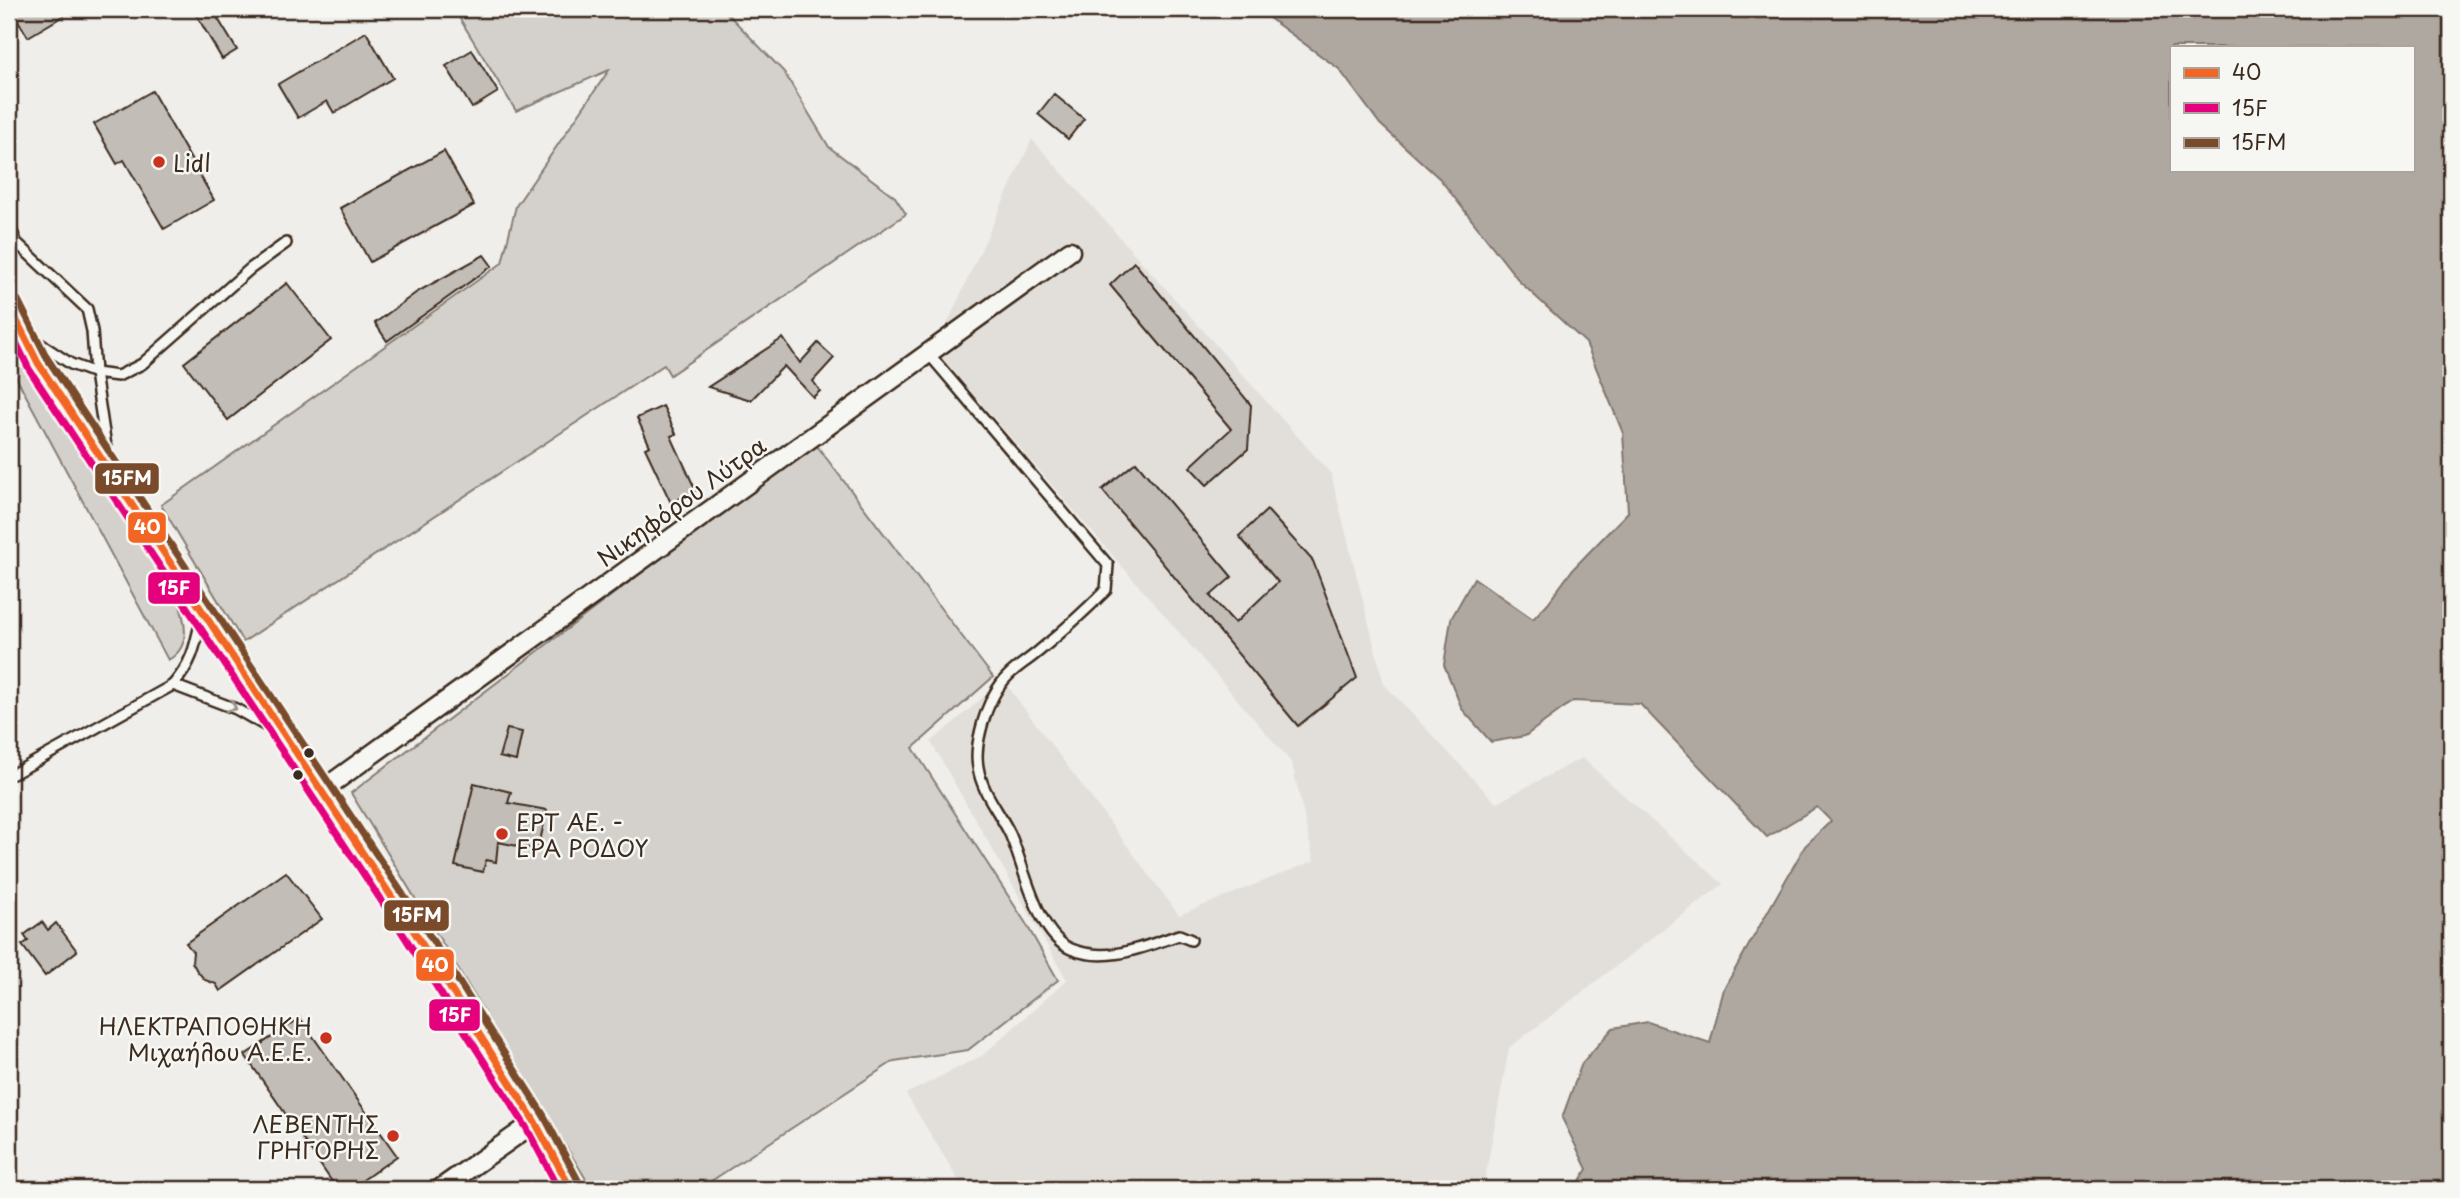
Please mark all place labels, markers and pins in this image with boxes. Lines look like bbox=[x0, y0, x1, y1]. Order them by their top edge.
place label: Lidl bbox=[173, 145, 211, 180]
marker: Lidl bbox=[151, 154, 167, 170]
unlabelled marker bbox=[302, 746, 316, 760]
unlabelled marker bbox=[291, 768, 305, 782]
place label: ΕΡΤ ΑΕ. - ΕΡΑ ΡΟΔΟΥ bbox=[516, 804, 648, 865]
marker: ΕΡΤ ΑΕ. - ΕΡΑ ΡΟΔΟΥ bbox=[494, 826, 510, 842]
place label: ΗΛΕΚΤΡΑΠΟΘΗΚΗ Μιχαήλου Α.Ε.Ε. bbox=[99, 1008, 312, 1069]
marker: ΗΛΕΚΤΡΑΠΟΘΗΚΗ Μιχαήλου Α.Ε.Ε. bbox=[318, 1030, 334, 1046]
place label: ΛΕΒΕΝΤΗΣ ΓΡΗΓΟΡΗΣ bbox=[252, 1106, 379, 1167]
marker: ΛΕΒΕΝΤΗΣ ΓΡΗΓΟΡΗΣ bbox=[385, 1128, 401, 1144]

